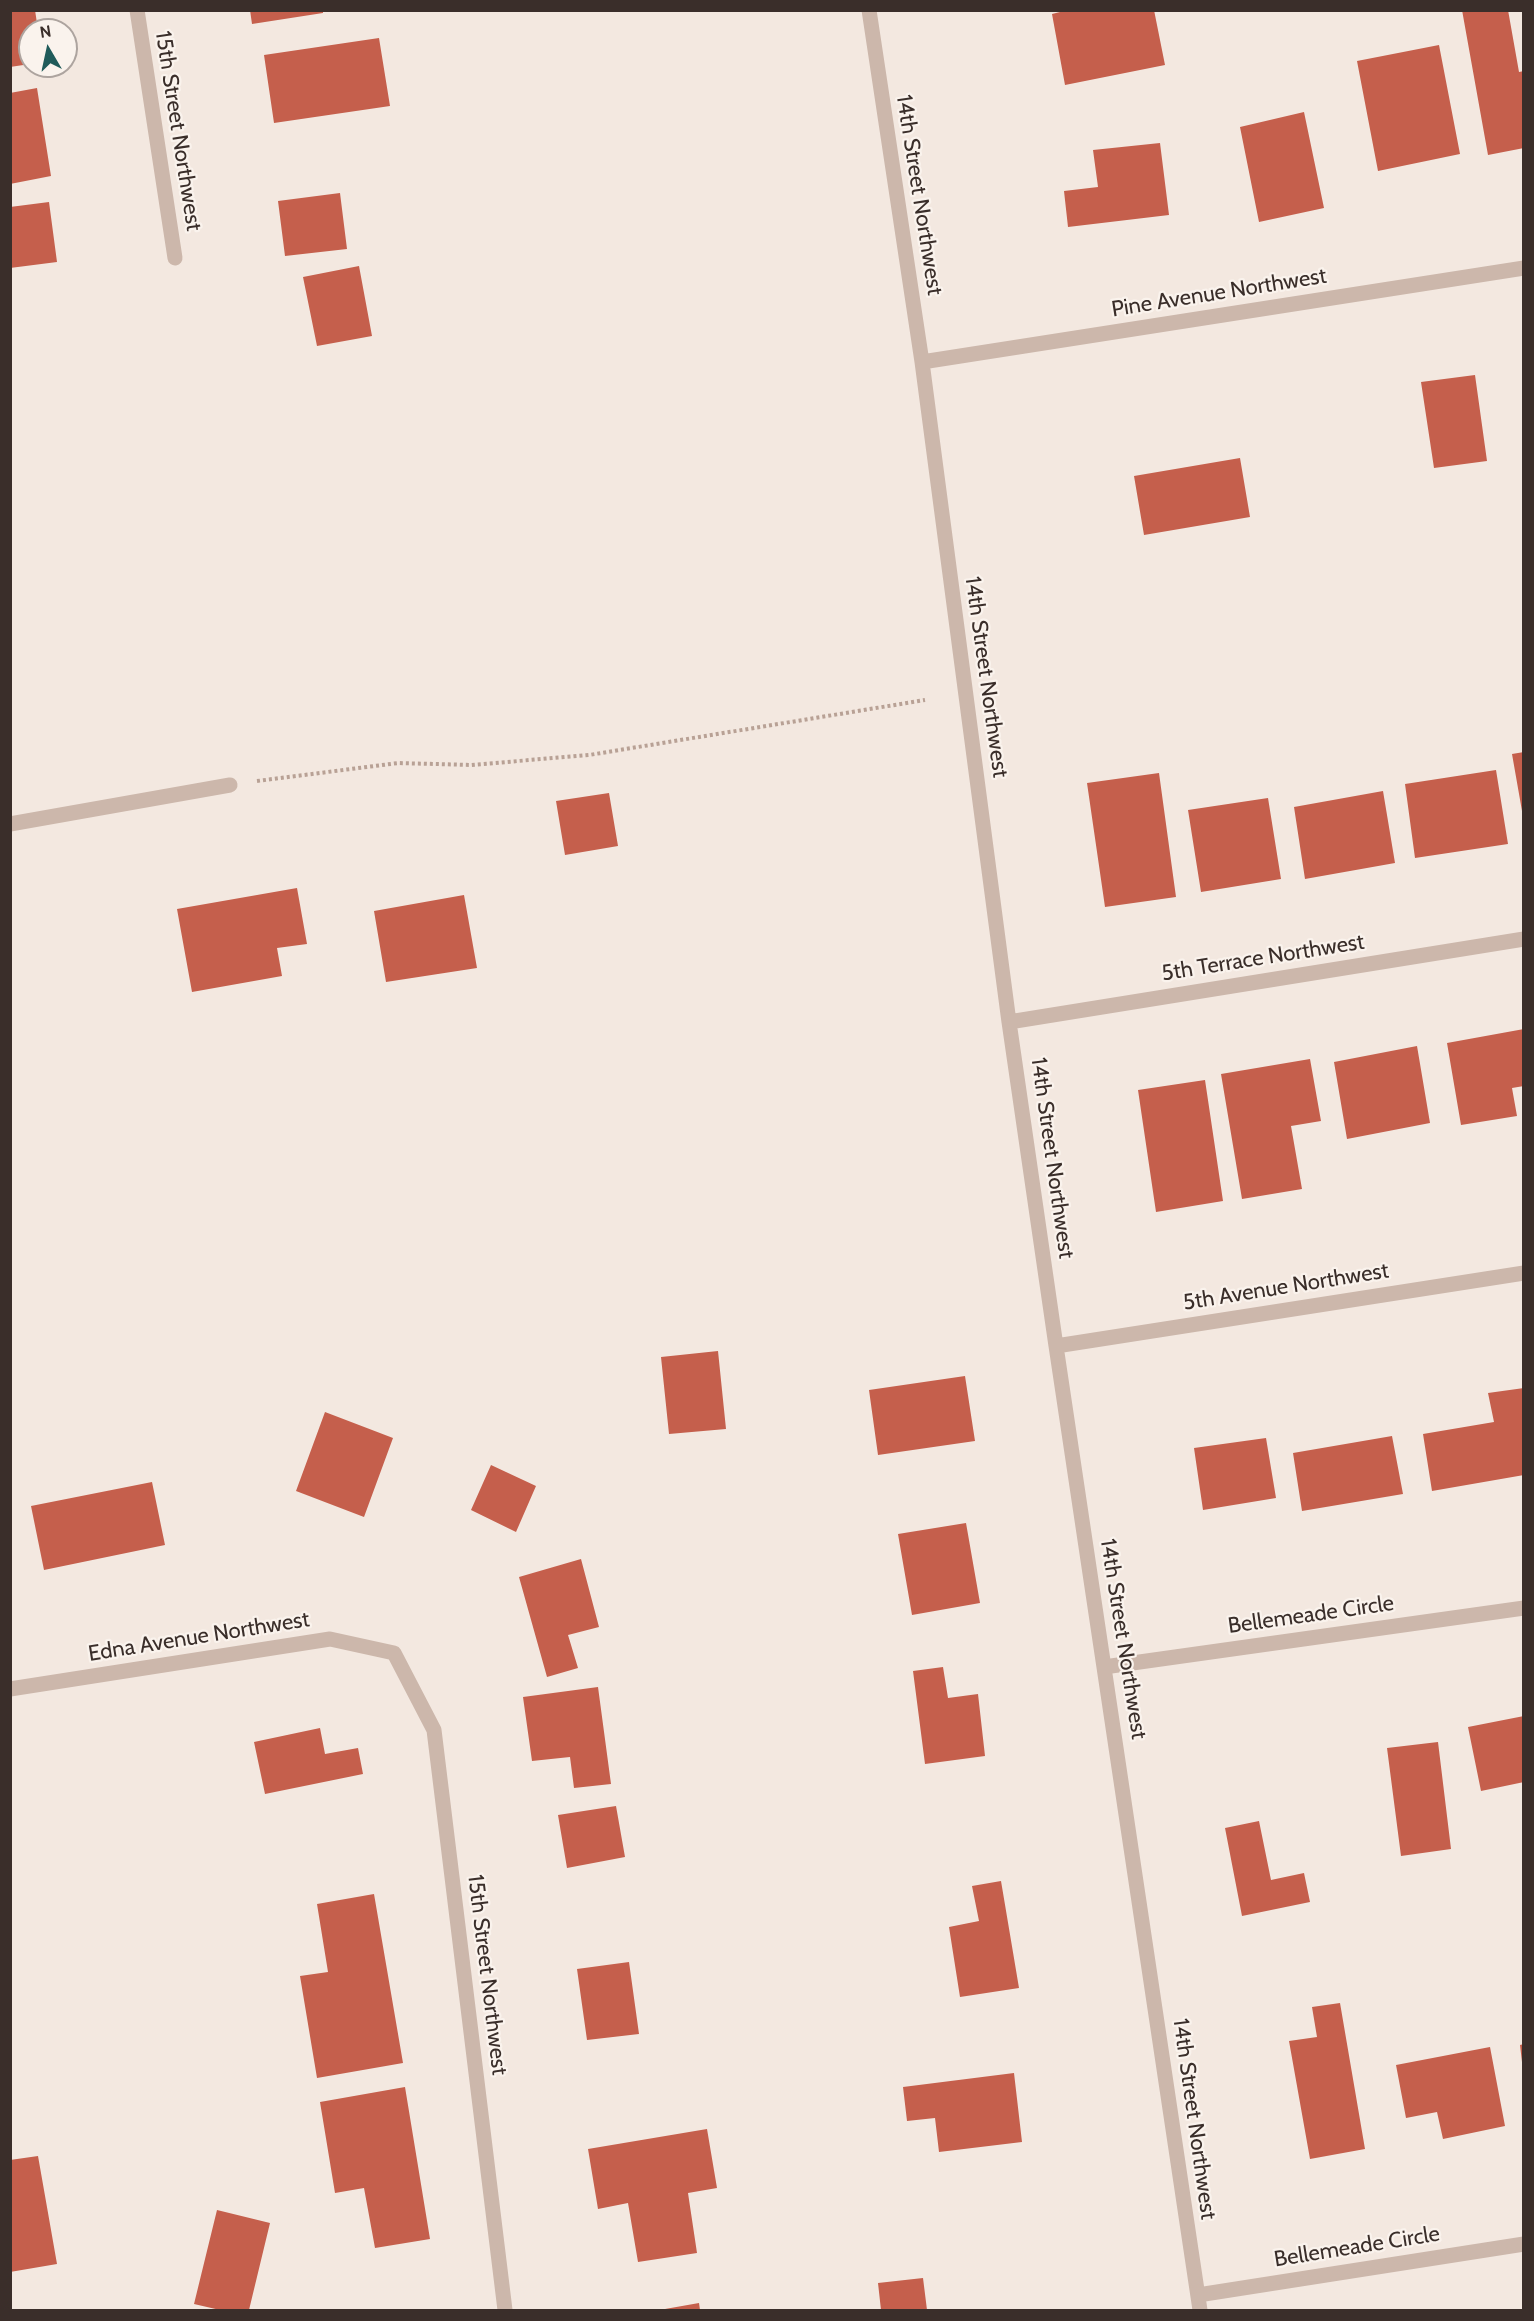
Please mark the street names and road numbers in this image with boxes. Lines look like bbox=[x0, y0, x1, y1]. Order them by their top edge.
street label: 15th Street Northwest bbox=[149, 29, 207, 233]
street label: 14th Street Northwest bbox=[890, 93, 948, 297]
street label: Pine Avenue Northwest bbox=[1110, 263, 1328, 323]
street label: 14th Street Northwest bbox=[959, 575, 1013, 779]
street label: 5th Terrace Northwest bbox=[1160, 929, 1366, 987]
street label: 14th Street Northwest bbox=[1025, 1056, 1079, 1260]
street label: 5th Avenue Northwest bbox=[1181, 1258, 1391, 1316]
street label: 14th Street Northwest bbox=[1094, 1537, 1152, 1741]
street label: Bellemeade Circle bbox=[1226, 1590, 1396, 1640]
street label: Edna Avenue Northwest bbox=[87, 1606, 311, 1668]
street label: 15th Street Northwest bbox=[462, 1873, 512, 2077]
street label: 14th Street Northwest bbox=[1167, 2017, 1221, 2221]
street label: Bellemeade Circle bbox=[1272, 2221, 1442, 2273]

